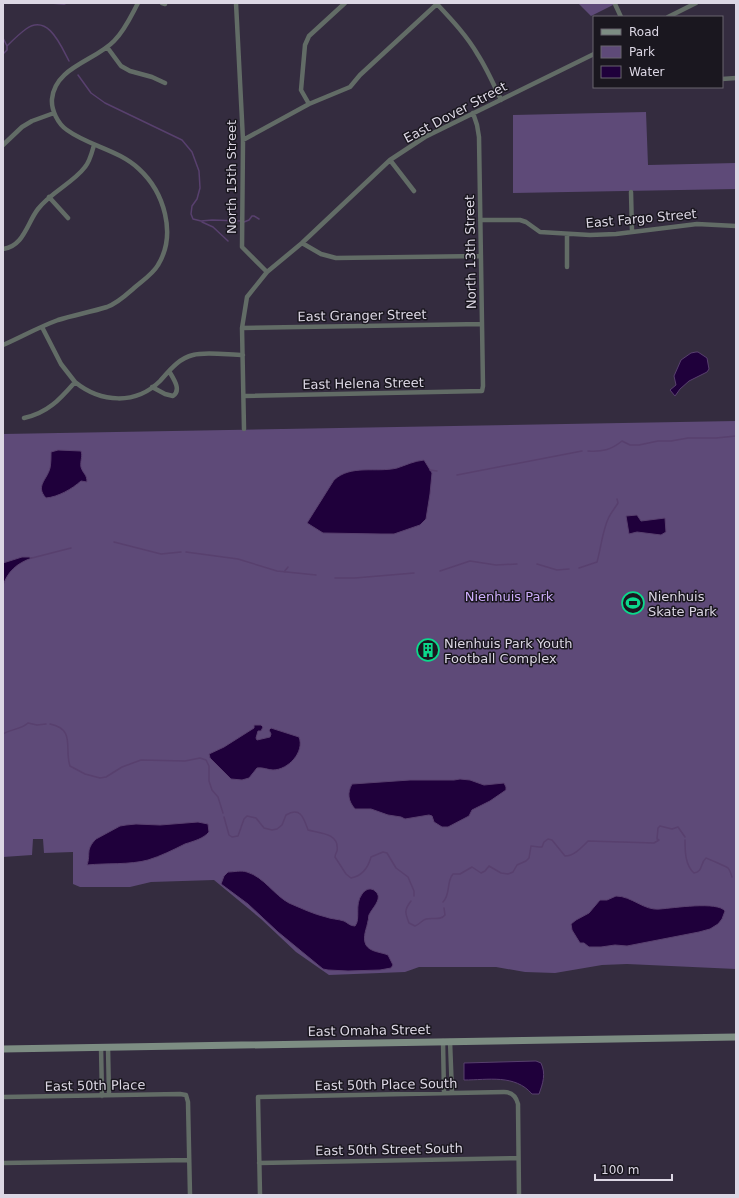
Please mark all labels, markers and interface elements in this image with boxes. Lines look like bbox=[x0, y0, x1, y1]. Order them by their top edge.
legend bbox=[593, 16, 723, 88]
text: Road bbox=[629, 25, 659, 39]
text: Park bbox=[629, 45, 655, 59]
text: Water bbox=[629, 65, 665, 79]
street label: East Dover Street bbox=[401, 79, 509, 146]
street label: North 15th Street bbox=[224, 120, 239, 234]
street label: North 13th Street bbox=[462, 195, 479, 309]
street label: East Fargo Street bbox=[585, 206, 697, 231]
street label: East Granger Street bbox=[297, 307, 427, 324]
street label: East Helena Street bbox=[302, 375, 424, 392]
park label: Nienhuis Park bbox=[465, 589, 554, 604]
place label: Nienhuis Skate Park bbox=[648, 589, 717, 619]
sports icon: Nienhuis Skate Park bbox=[620, 590, 646, 616]
place label: Nienhuis Park Youth Football Complex bbox=[444, 636, 573, 666]
building icon: Nienhuis Park Youth Football Complex bbox=[415, 637, 441, 663]
street label: East Omaha Street bbox=[307, 1022, 431, 1039]
street label: East 50th Place South bbox=[315, 1076, 457, 1093]
street label: East 50th Place bbox=[45, 1077, 146, 1094]
street label: East 50th Street South bbox=[315, 1141, 463, 1158]
scale bar bbox=[595, 1156, 672, 1182]
text: 100 m bbox=[601, 1163, 639, 1177]

